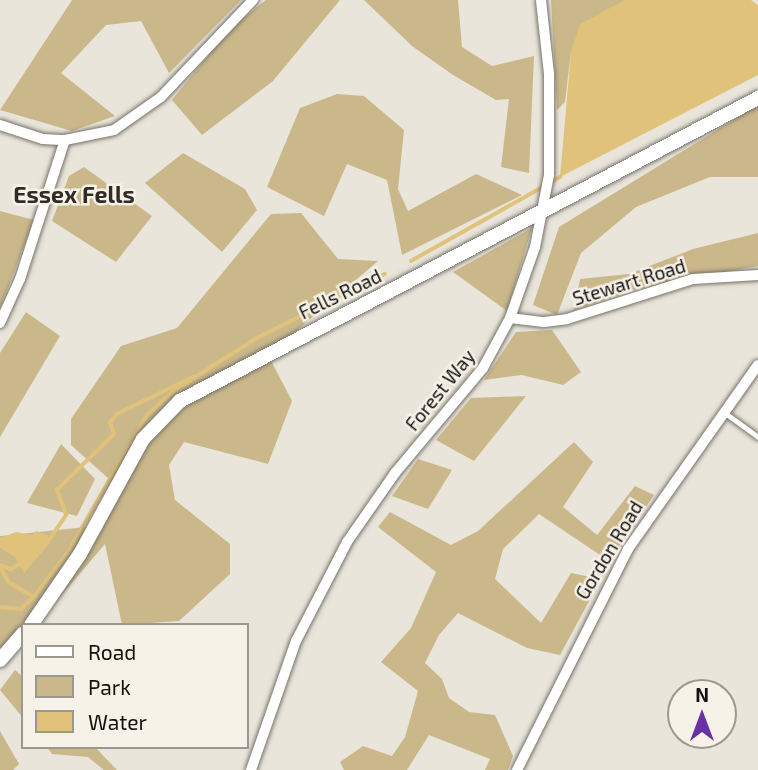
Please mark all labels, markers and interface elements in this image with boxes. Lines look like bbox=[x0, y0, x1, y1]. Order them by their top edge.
district label: Essex Fells bbox=[13, 180, 135, 208]
street label: Stewart Road bbox=[570, 254, 688, 310]
street label: Fells Road bbox=[295, 264, 385, 324]
street label: Forest Way bbox=[400, 345, 480, 435]
street label: Gordon Road bbox=[571, 497, 647, 603]
legend bbox=[21, 623, 248, 749]
text: Road bbox=[88, 639, 136, 664]
text: Park bbox=[88, 674, 131, 699]
north arrow bbox=[667, 679, 737, 749]
text: N bbox=[695, 683, 709, 706]
text: Water bbox=[88, 709, 147, 734]

